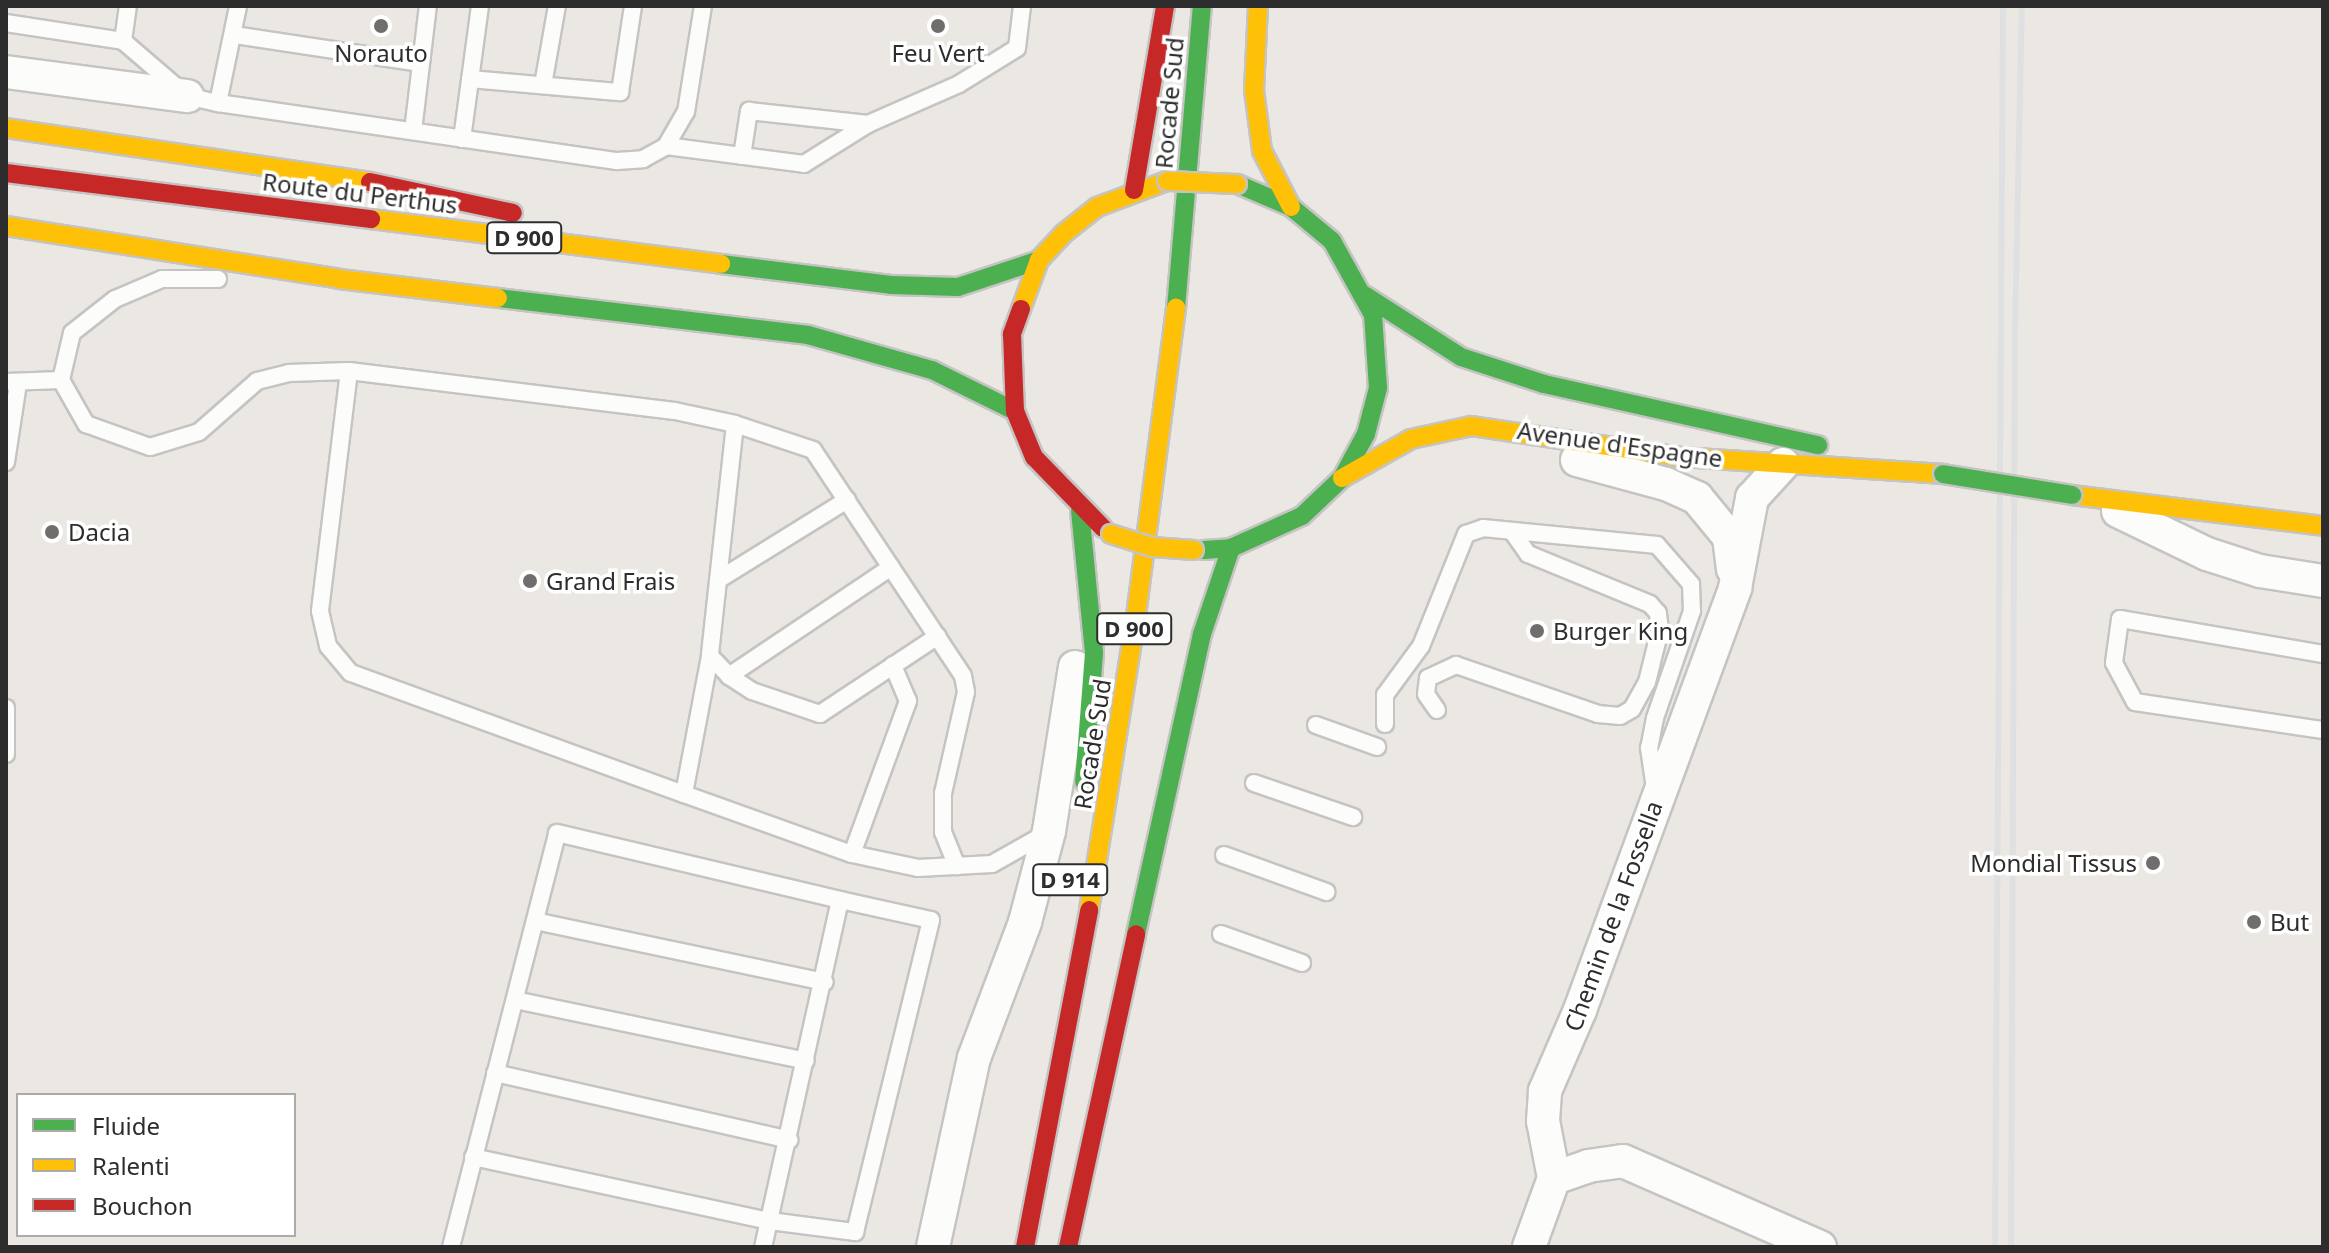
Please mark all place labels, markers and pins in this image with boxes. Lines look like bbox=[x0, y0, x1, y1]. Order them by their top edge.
marker: Norauto bbox=[372, 17, 390, 35]
marker: Feu Vert bbox=[929, 17, 947, 35]
place label: Norauto bbox=[334, 39, 428, 67]
place label: Feu Vert bbox=[891, 39, 985, 67]
place label: Dacia bbox=[68, 518, 130, 546]
marker: Dacia bbox=[43, 523, 61, 541]
place label: Grand Frais bbox=[546, 567, 675, 595]
marker: Grand Frais bbox=[521, 572, 539, 590]
place label: Burger King bbox=[1553, 617, 1688, 645]
marker: Burger King bbox=[1528, 622, 1546, 640]
place label: Mondial Tissus bbox=[1970, 849, 2137, 877]
marker: Mondial Tissus bbox=[2144, 854, 2162, 872]
place label: But bbox=[2270, 908, 2309, 936]
marker: But bbox=[2245, 913, 2263, 931]

